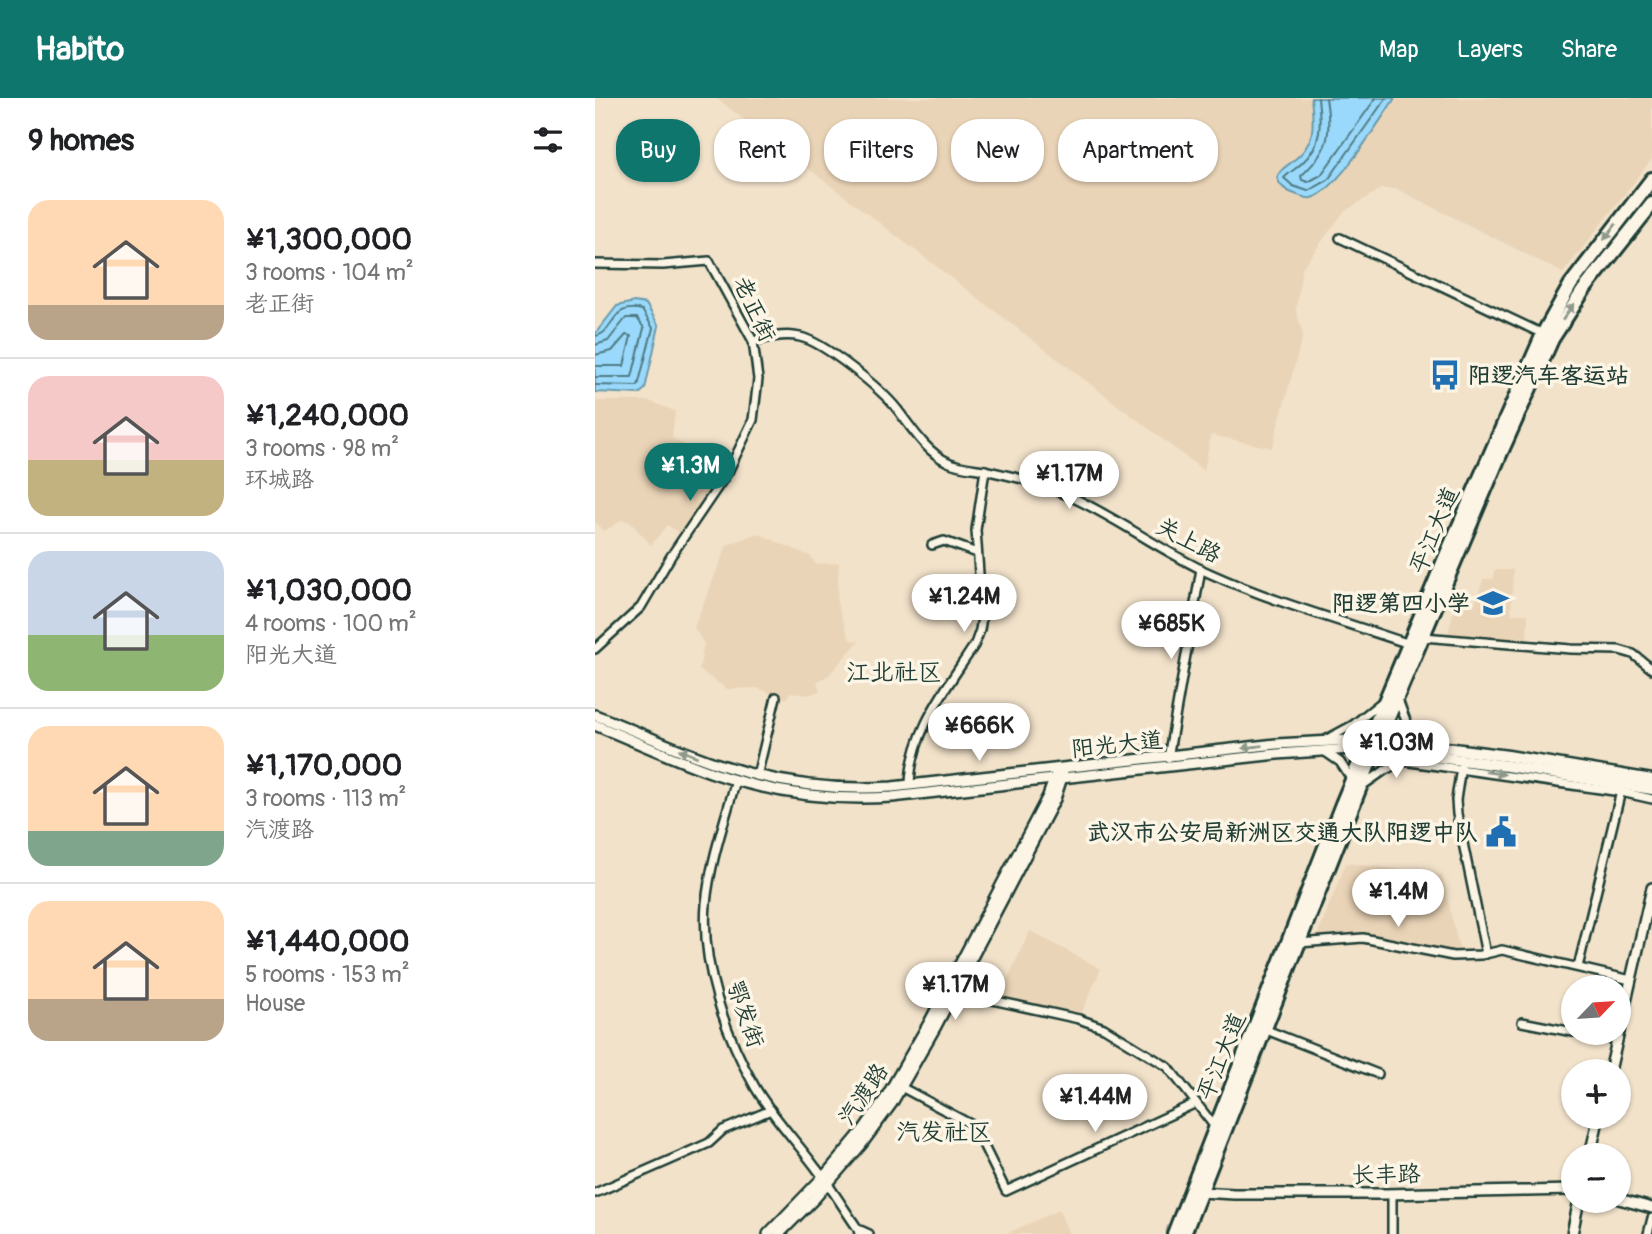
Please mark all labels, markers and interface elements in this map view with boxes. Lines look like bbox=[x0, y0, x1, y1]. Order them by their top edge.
text: Habito bbox=[35, 29, 124, 70]
text: Map bbox=[1379, 35, 1419, 64]
text: Layers bbox=[1457, 35, 1523, 64]
text: Share bbox=[1561, 35, 1617, 64]
chip: Buy bbox=[616, 119, 700, 182]
chip: Rent bbox=[714, 119, 810, 182]
chip: Filters bbox=[824, 119, 937, 182]
chip: New bbox=[951, 119, 1044, 182]
chip: Apartment bbox=[1058, 119, 1218, 182]
icon: filters bbox=[529, 121, 567, 159]
text: 9 homes bbox=[28, 122, 134, 159]
text: ¥1,300,000 bbox=[245, 221, 412, 258]
one-way arrow bbox=[1603, 223, 1618, 241]
icon: home bbox=[84, 228, 168, 312]
text: 3 rooms · 104 m² bbox=[245, 258, 414, 287]
street label: 老正街 bbox=[727, 272, 782, 347]
text: 老正街 bbox=[245, 289, 314, 318]
one-way arrow bbox=[1562, 303, 1575, 322]
bus stop icon: 阳逻汽车客运站 bbox=[1428, 358, 1462, 392]
place label: 阳逻汽车客运站 bbox=[1468, 361, 1629, 390]
text: ¥1,240,000 bbox=[245, 397, 409, 434]
icon: home bbox=[84, 404, 168, 488]
text: 3 rooms · 98 m² bbox=[245, 434, 399, 463]
pin: ¥1.3M bbox=[641, 444, 739, 503]
text: ¥1.3M bbox=[660, 451, 720, 480]
pin: ¥1.17M bbox=[1012, 452, 1126, 511]
text: ¥1.17M bbox=[1035, 459, 1103, 488]
text: 环城路 bbox=[245, 465, 314, 494]
street label: 平江大道 bbox=[1403, 482, 1466, 578]
street label: 关上路 bbox=[1151, 511, 1226, 569]
text: ¥1,030,000 bbox=[245, 572, 412, 609]
pin: ¥1.24M bbox=[907, 574, 1021, 634]
icon: home bbox=[84, 579, 168, 663]
text: ¥1.24M bbox=[928, 582, 1000, 611]
school or university icon: 阳逻第四小学 bbox=[1476, 586, 1510, 620]
place label: 阳逻第四小学 bbox=[1332, 589, 1470, 618]
pin: ¥685K bbox=[1122, 602, 1220, 661]
text: 4 rooms · 100 m² bbox=[245, 609, 417, 638]
text: ¥685K bbox=[1137, 609, 1205, 638]
text: 阳光大道 bbox=[245, 640, 337, 669]
district label: 江北社区 bbox=[846, 658, 942, 687]
pin: ¥666K bbox=[930, 704, 1028, 763]
text: ¥666K bbox=[944, 711, 1014, 740]
pin: ¥1.03M bbox=[1339, 720, 1453, 780]
street label: 阳光大道 bbox=[1070, 725, 1164, 764]
text: ¥1.03M bbox=[1358, 728, 1434, 757]
one-way arrow bbox=[1241, 742, 1263, 753]
text: ¥1,170,000 bbox=[245, 747, 402, 784]
one-way arrow bbox=[678, 747, 699, 758]
icon: home bbox=[84, 754, 168, 838]
one-way arrow bbox=[1484, 768, 1506, 779]
text: 3 rooms · 113 m² bbox=[245, 784, 406, 813]
text: 汽渡路 bbox=[245, 815, 314, 844]
public building icon: 武汉市公安局新洲区交通大队阳逻中队 bbox=[1484, 815, 1518, 849]
place label: 武汉市公安局新洲区交通大队阳逻中队 bbox=[1087, 818, 1478, 847]
pin: ¥1.4M bbox=[1349, 870, 1447, 929]
text: ¥1.4M bbox=[1368, 877, 1428, 906]
text: ¥1,440,000 bbox=[245, 923, 410, 960]
icon: home bbox=[84, 929, 168, 1013]
text: 5 rooms · 153 m² bbox=[245, 960, 410, 989]
pin: ¥1.17M bbox=[898, 962, 1012, 1022]
text: ¥1.17M bbox=[921, 970, 989, 999]
north arrow bbox=[1561, 975, 1631, 1045]
map controls bbox=[1561, 975, 1631, 1213]
street label: 鄂发街 bbox=[721, 977, 770, 1052]
text: House bbox=[245, 989, 305, 1018]
street label: 平江大道 bbox=[1191, 1008, 1252, 1104]
street label: 汽渡路 bbox=[832, 1058, 895, 1131]
button: + bbox=[1561, 1059, 1631, 1129]
pin: ¥1.44M bbox=[1038, 1074, 1152, 1134]
text: ¥1.44M bbox=[1058, 1082, 1132, 1111]
district label: 汽发社区 bbox=[896, 1118, 992, 1147]
button: − bbox=[1561, 1143, 1631, 1213]
street label: 长丰路 bbox=[1351, 1159, 1421, 1190]

